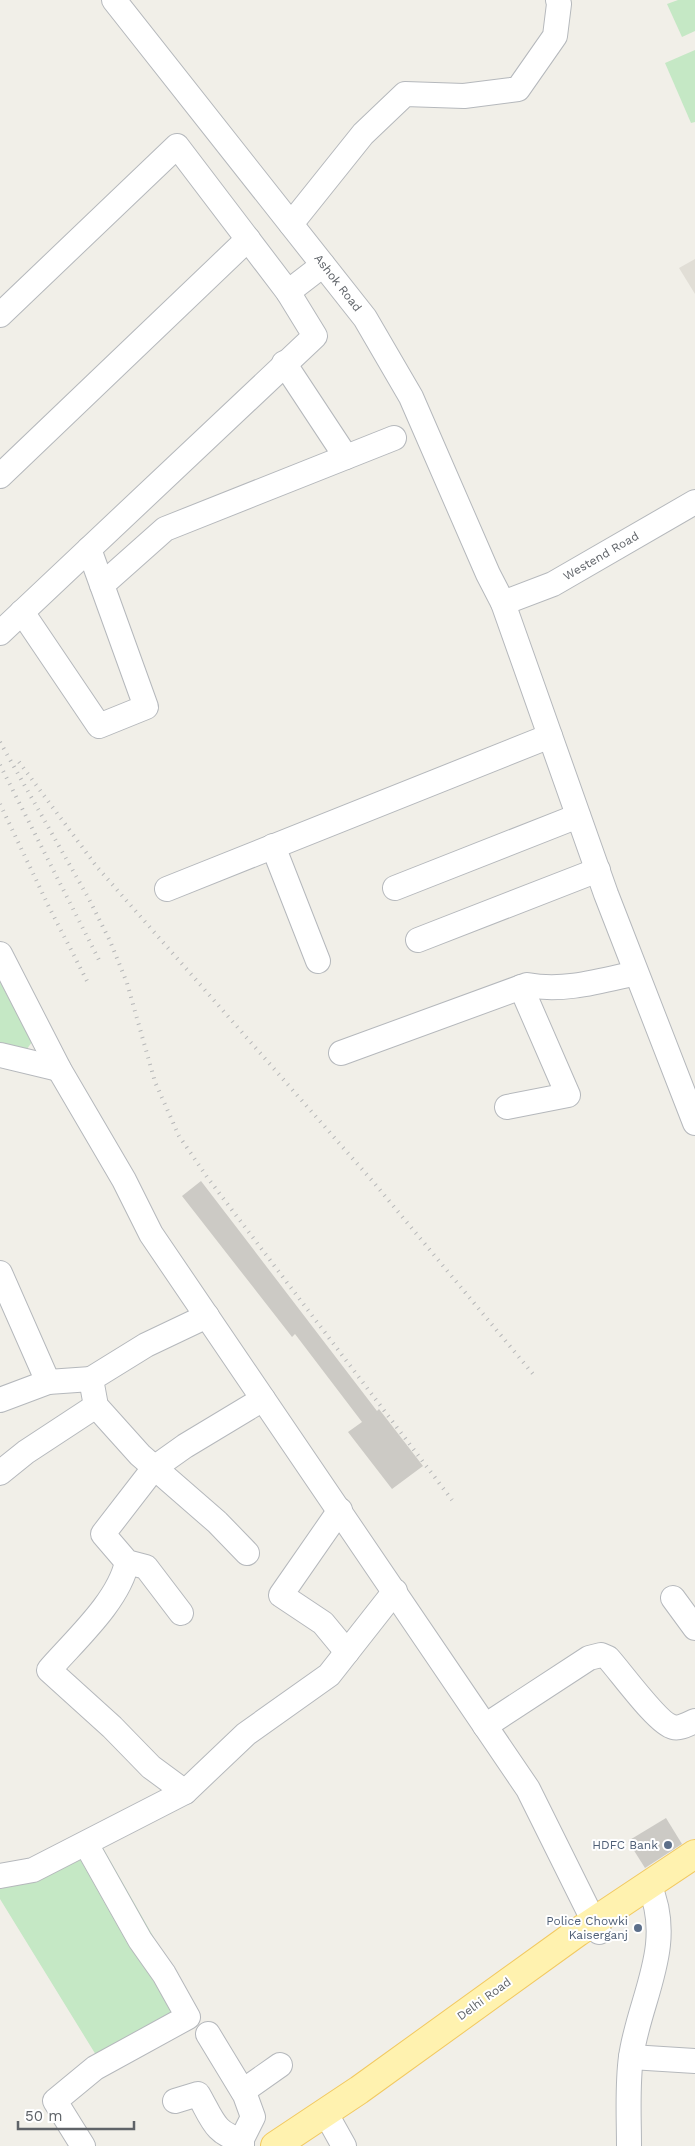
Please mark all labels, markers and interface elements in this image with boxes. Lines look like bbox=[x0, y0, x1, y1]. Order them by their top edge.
street label: Ashok Road bbox=[311, 252, 365, 314]
street label: Westend Road bbox=[561, 529, 641, 583]
place label: HDFC Bank bbox=[592, 1838, 658, 1852]
marker: HDFC Bank bbox=[662, 1839, 674, 1851]
place label: Police Chowki Kaiserganj bbox=[546, 1914, 628, 1942]
marker: Police Chowki Kaiserganj bbox=[632, 1922, 644, 1934]
street label: Delhi Road bbox=[454, 1975, 514, 2023]
scale bar bbox=[18, 2098, 134, 2130]
text: 50 m bbox=[25, 2107, 62, 2125]

